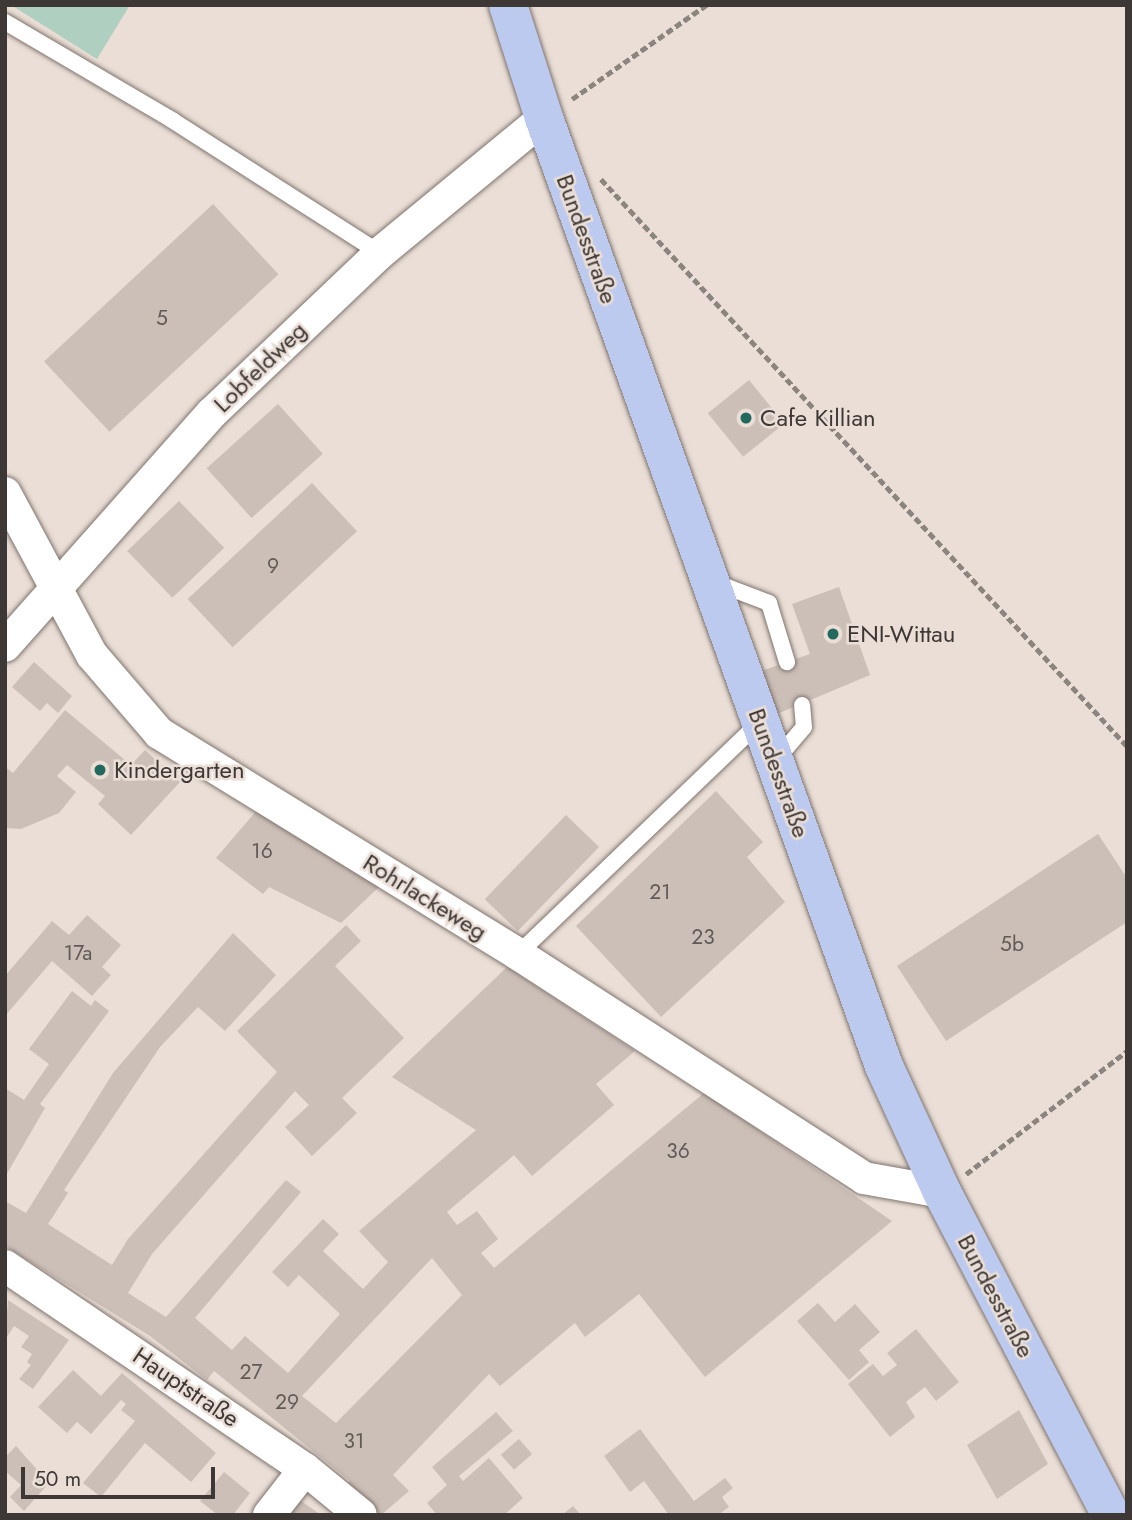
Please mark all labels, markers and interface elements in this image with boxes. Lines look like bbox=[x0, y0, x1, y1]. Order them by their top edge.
street label: Bundesstraße bbox=[550, 170, 624, 308]
house number: 5 bbox=[156, 305, 168, 331]
street label: Lobfeldweg bbox=[208, 316, 312, 418]
place label: Cafe Killian bbox=[760, 404, 876, 432]
marker: Cafe Killian bbox=[738, 410, 754, 426]
house number: 9 bbox=[267, 553, 279, 579]
place label: ENI-Wittau bbox=[847, 620, 955, 648]
marker: ENI-Wittau bbox=[825, 626, 841, 642]
street label: Bundesstraße bbox=[742, 704, 816, 842]
place label: Kindergarten bbox=[114, 756, 244, 784]
marker: Kindergarten bbox=[92, 762, 108, 778]
house number: 16 bbox=[251, 838, 273, 864]
street label: Rohrlackeweg bbox=[358, 848, 492, 946]
house number: 21 bbox=[649, 879, 671, 905]
house number: 23 bbox=[691, 924, 715, 950]
house number: 5b bbox=[1000, 931, 1024, 957]
house number: 17a bbox=[64, 940, 92, 966]
house number: 36 bbox=[666, 1138, 690, 1164]
street label: Bundesstraße bbox=[951, 1229, 1041, 1363]
street label: Hauptstraße bbox=[127, 1341, 245, 1433]
house number: 27 bbox=[240, 1359, 262, 1385]
house number: 29 bbox=[275, 1389, 299, 1415]
house number: 31 bbox=[344, 1428, 364, 1454]
scale bar bbox=[24, 1454, 219, 1498]
text: 50 m bbox=[34, 1464, 81, 1494]

